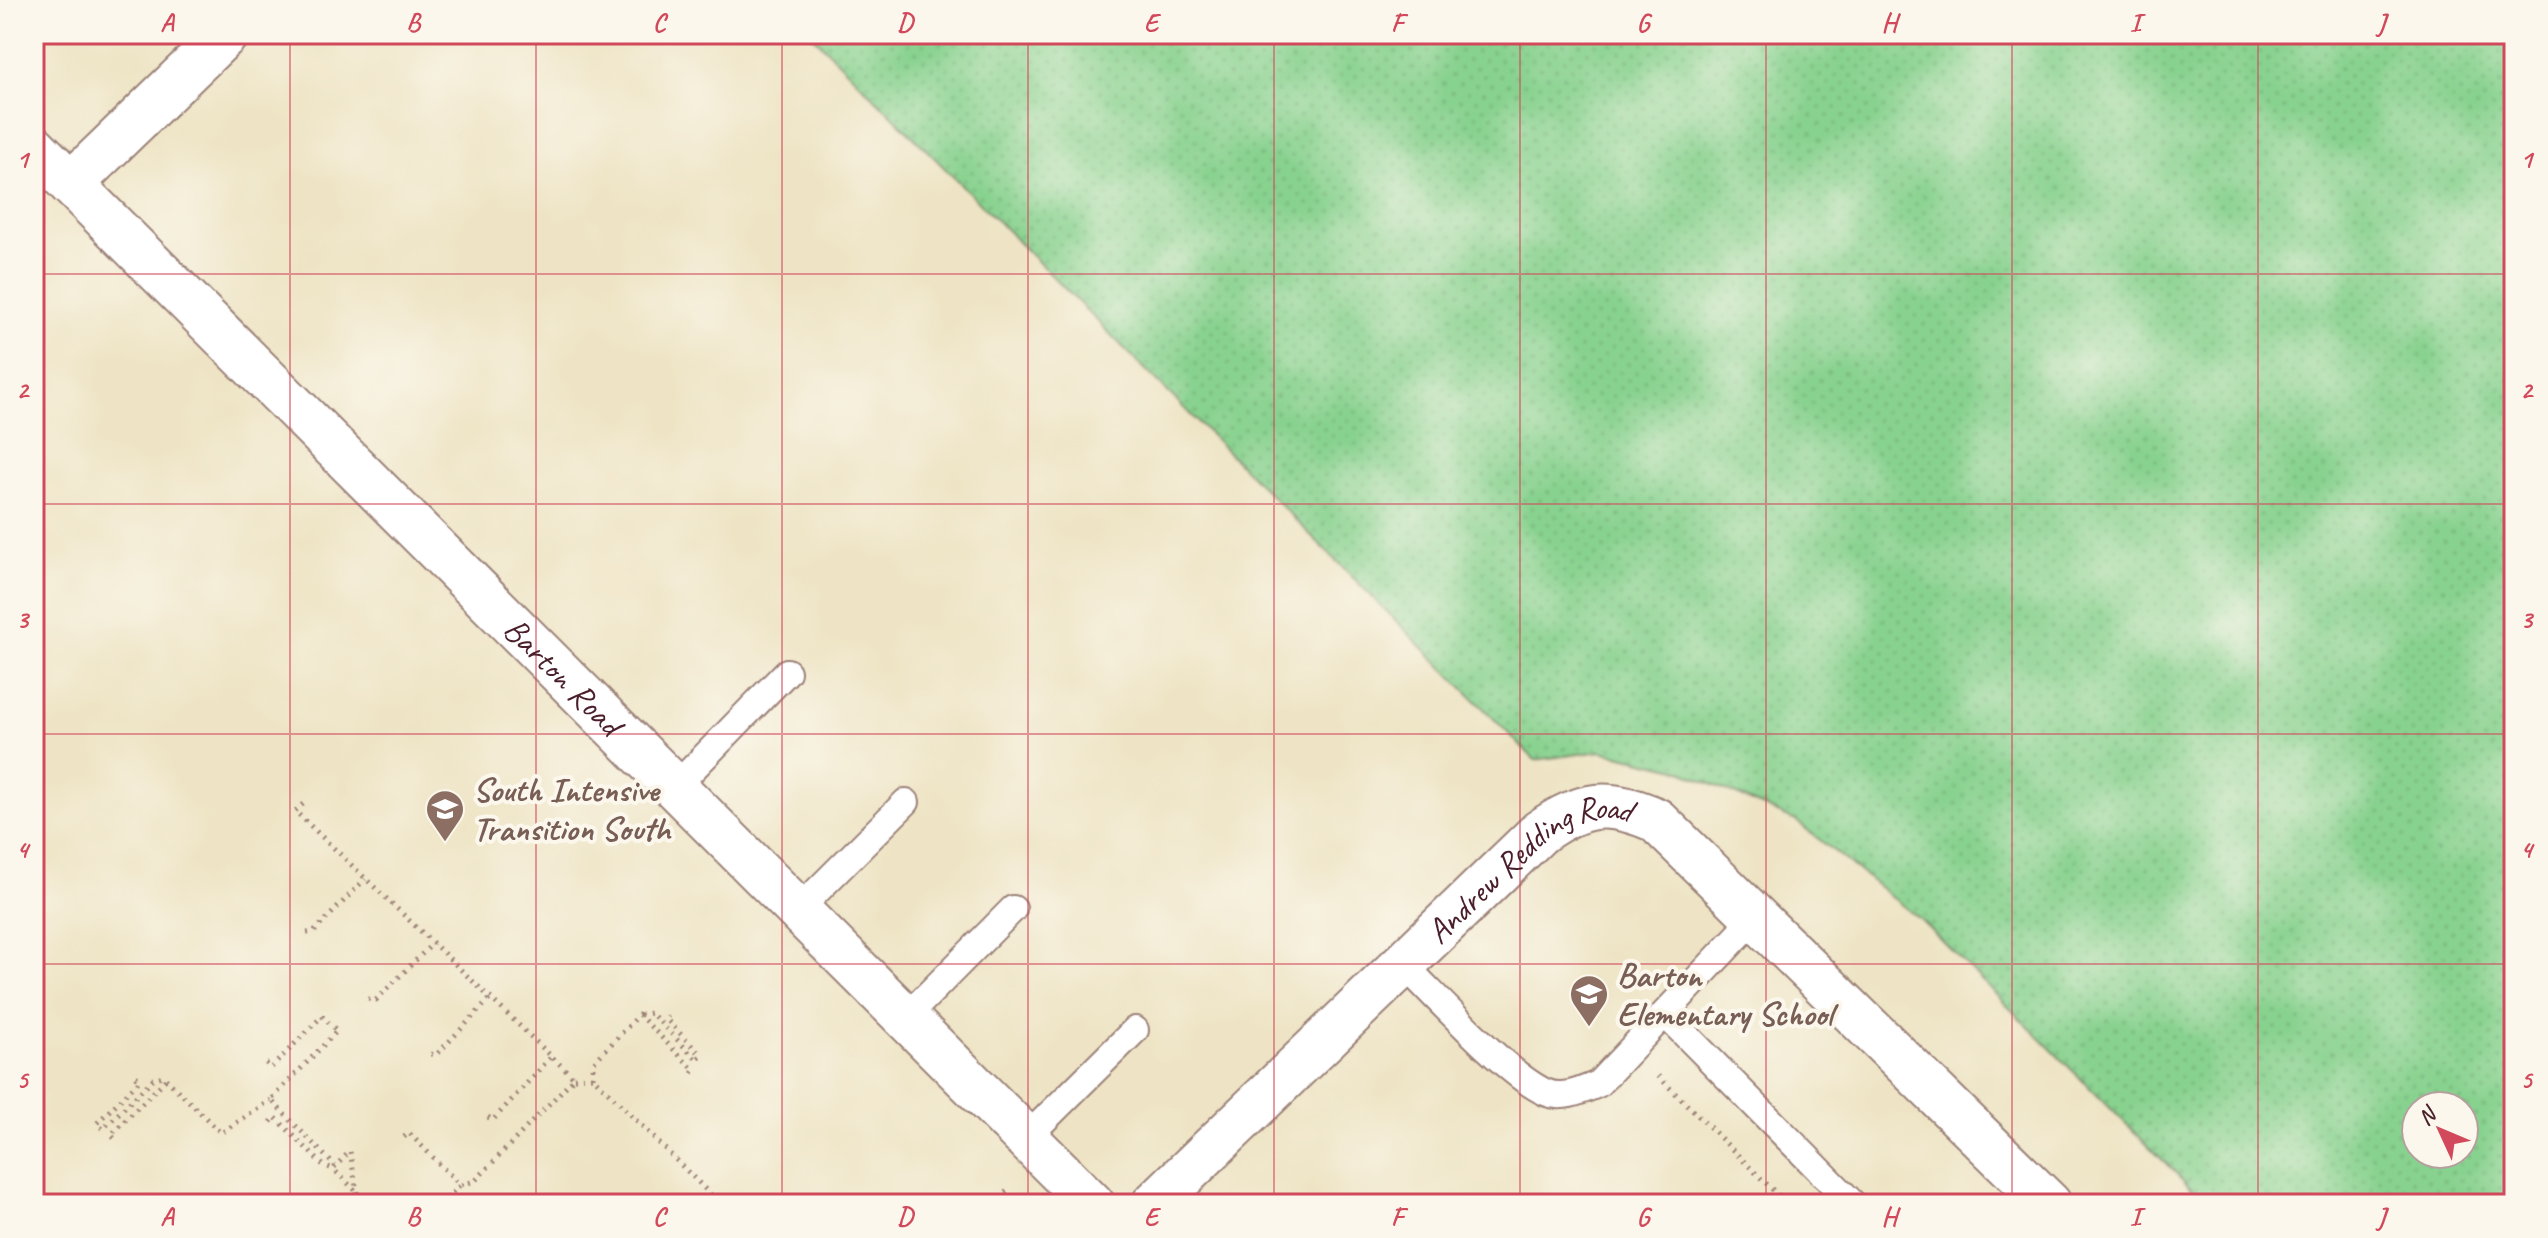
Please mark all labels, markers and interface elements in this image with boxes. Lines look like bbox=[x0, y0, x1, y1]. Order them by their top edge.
text: A bbox=[160, 6, 175, 39]
text: B bbox=[406, 6, 422, 39]
text: C bbox=[653, 6, 669, 39]
text: D bbox=[897, 6, 915, 39]
text: E bbox=[1144, 6, 1162, 39]
text: F bbox=[1391, 6, 1409, 39]
text: G bbox=[1637, 6, 1653, 39]
text: H bbox=[1882, 6, 1902, 39]
text: I bbox=[2130, 6, 2147, 39]
text: J bbox=[2375, 6, 2390, 39]
text: 1 bbox=[16, 143, 31, 176]
text: 1 bbox=[2520, 143, 2535, 176]
text: 2 bbox=[16, 373, 30, 406]
text: 2 bbox=[2520, 373, 2534, 406]
text: 3 bbox=[16, 603, 30, 636]
text: 3 bbox=[2520, 603, 2534, 636]
street label: Barton Road bbox=[495, 608, 634, 747]
place label: South Intensive Transition South bbox=[473, 768, 672, 850]
street label: Andrew Redding Road bbox=[1417, 785, 1641, 952]
school or university icon: South Intensive Transition South bbox=[424, 788, 466, 843]
text: 4 bbox=[16, 833, 31, 866]
text: 4 bbox=[2520, 833, 2535, 866]
place label: Barton Elementary School bbox=[1617, 953, 1839, 1035]
school or university icon: Barton Elementary School bbox=[1568, 973, 1610, 1028]
text: 5 bbox=[16, 1063, 30, 1096]
text: 5 bbox=[2520, 1063, 2534, 1096]
north arrow bbox=[2400, 1090, 2480, 1170]
text: N bbox=[2412, 1100, 2443, 1131]
text: A bbox=[160, 1200, 175, 1233]
text: B bbox=[406, 1200, 422, 1233]
text: C bbox=[653, 1200, 669, 1233]
text: D bbox=[897, 1200, 915, 1233]
text: E bbox=[1144, 1200, 1162, 1233]
text: F bbox=[1391, 1200, 1409, 1233]
text: G bbox=[1637, 1200, 1653, 1233]
text: H bbox=[1882, 1200, 1902, 1233]
text: I bbox=[2130, 1200, 2147, 1233]
text: J bbox=[2375, 1200, 2390, 1233]

